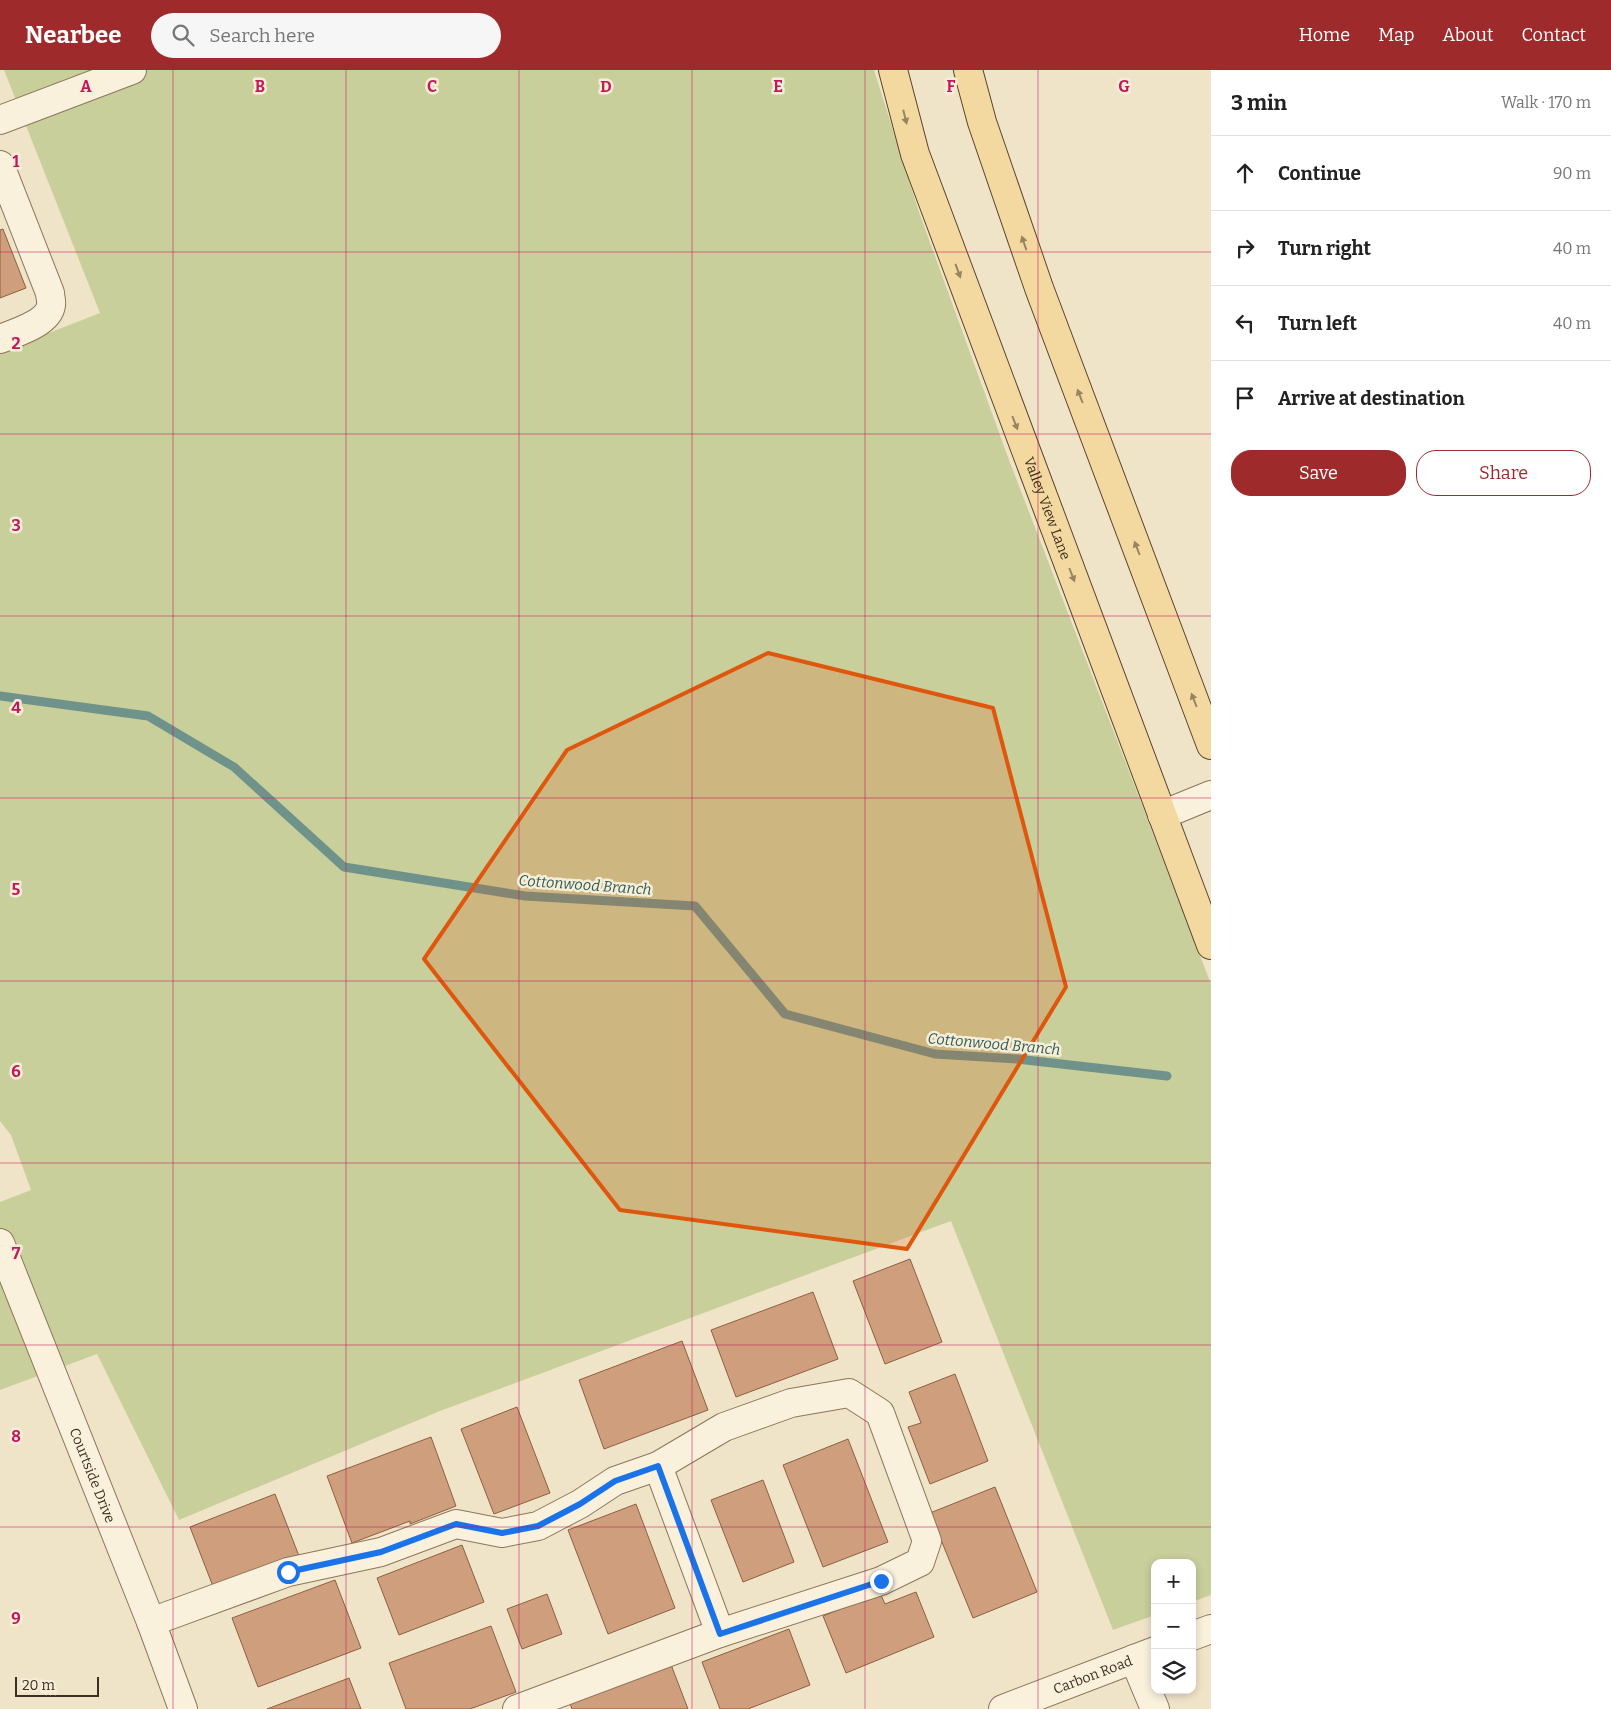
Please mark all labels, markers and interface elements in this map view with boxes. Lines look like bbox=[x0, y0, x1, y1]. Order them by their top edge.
search box bbox=[151, 13, 501, 58]
text: Nearbee bbox=[25, 21, 121, 49]
icon: search bbox=[169, 21, 197, 49]
text: Search here bbox=[209, 24, 315, 47]
text: Home bbox=[1299, 24, 1350, 46]
text: Map bbox=[1378, 24, 1414, 46]
text: About bbox=[1442, 24, 1493, 46]
text: Contact bbox=[1521, 24, 1586, 46]
text: A bbox=[80, 77, 92, 96]
text: B bbox=[255, 77, 265, 96]
text: C bbox=[427, 77, 437, 96]
text: D bbox=[600, 77, 612, 96]
text: E bbox=[773, 77, 783, 96]
text: F bbox=[947, 77, 956, 96]
text: G bbox=[1118, 77, 1130, 96]
text: 3 min bbox=[1231, 90, 1287, 116]
text: Walk · 170 m bbox=[1501, 93, 1591, 112]
one-way arrow bbox=[902, 110, 910, 125]
text: 1 bbox=[13, 152, 20, 171]
icon: ahead bbox=[1231, 159, 1259, 187]
text: Continue bbox=[1278, 162, 1361, 185]
text: 90 m bbox=[1553, 164, 1591, 183]
icon: right bbox=[1231, 234, 1259, 262]
one-way arrow bbox=[1020, 235, 1028, 250]
text: Turn right bbox=[1278, 237, 1371, 260]
text: 40 m bbox=[1553, 239, 1591, 258]
one-way arrow bbox=[954, 264, 962, 279]
icon: left bbox=[1231, 309, 1259, 337]
text: Turn left bbox=[1278, 312, 1357, 335]
text: 40 m bbox=[1553, 314, 1591, 333]
text: 2 bbox=[11, 334, 21, 353]
icon: arrive bbox=[1231, 384, 1259, 412]
text: Arrive at destination bbox=[1278, 387, 1465, 410]
one-way arrow bbox=[1076, 388, 1083, 403]
one-way arrow bbox=[1011, 416, 1019, 431]
button: Save bbox=[1231, 450, 1406, 496]
button: Share bbox=[1416, 450, 1591, 496]
street label: Valley View Lane bbox=[1021, 454, 1074, 562]
text: 3 bbox=[11, 516, 21, 535]
one-way arrow bbox=[1133, 540, 1140, 555]
one-way arrow bbox=[1068, 568, 1076, 583]
one-way arrow bbox=[1190, 692, 1198, 707]
text: 4 bbox=[11, 698, 21, 717]
water label: Cottonwood Branch bbox=[518, 871, 652, 899]
text: 5 bbox=[12, 880, 21, 899]
water label: Cottonwood Branch bbox=[927, 1029, 1061, 1059]
text: 6 bbox=[11, 1062, 21, 1081]
text: 7 bbox=[12, 1244, 21, 1263]
street label: Courtside Drive bbox=[66, 1425, 119, 1525]
text: 8 bbox=[11, 1427, 21, 1446]
map controls bbox=[1151, 1559, 1196, 1694]
button: + bbox=[1151, 1559, 1196, 1604]
route start bbox=[277, 1561, 300, 1584]
route end bbox=[870, 1570, 893, 1593]
button: − bbox=[1151, 1604, 1196, 1649]
text: 9 bbox=[11, 1609, 21, 1628]
button: layers bbox=[1151, 1649, 1196, 1694]
street label: Carbon Road bbox=[1051, 1652, 1135, 1698]
scale bar bbox=[15, 1674, 99, 1697]
text: 20 m bbox=[22, 1677, 55, 1694]

